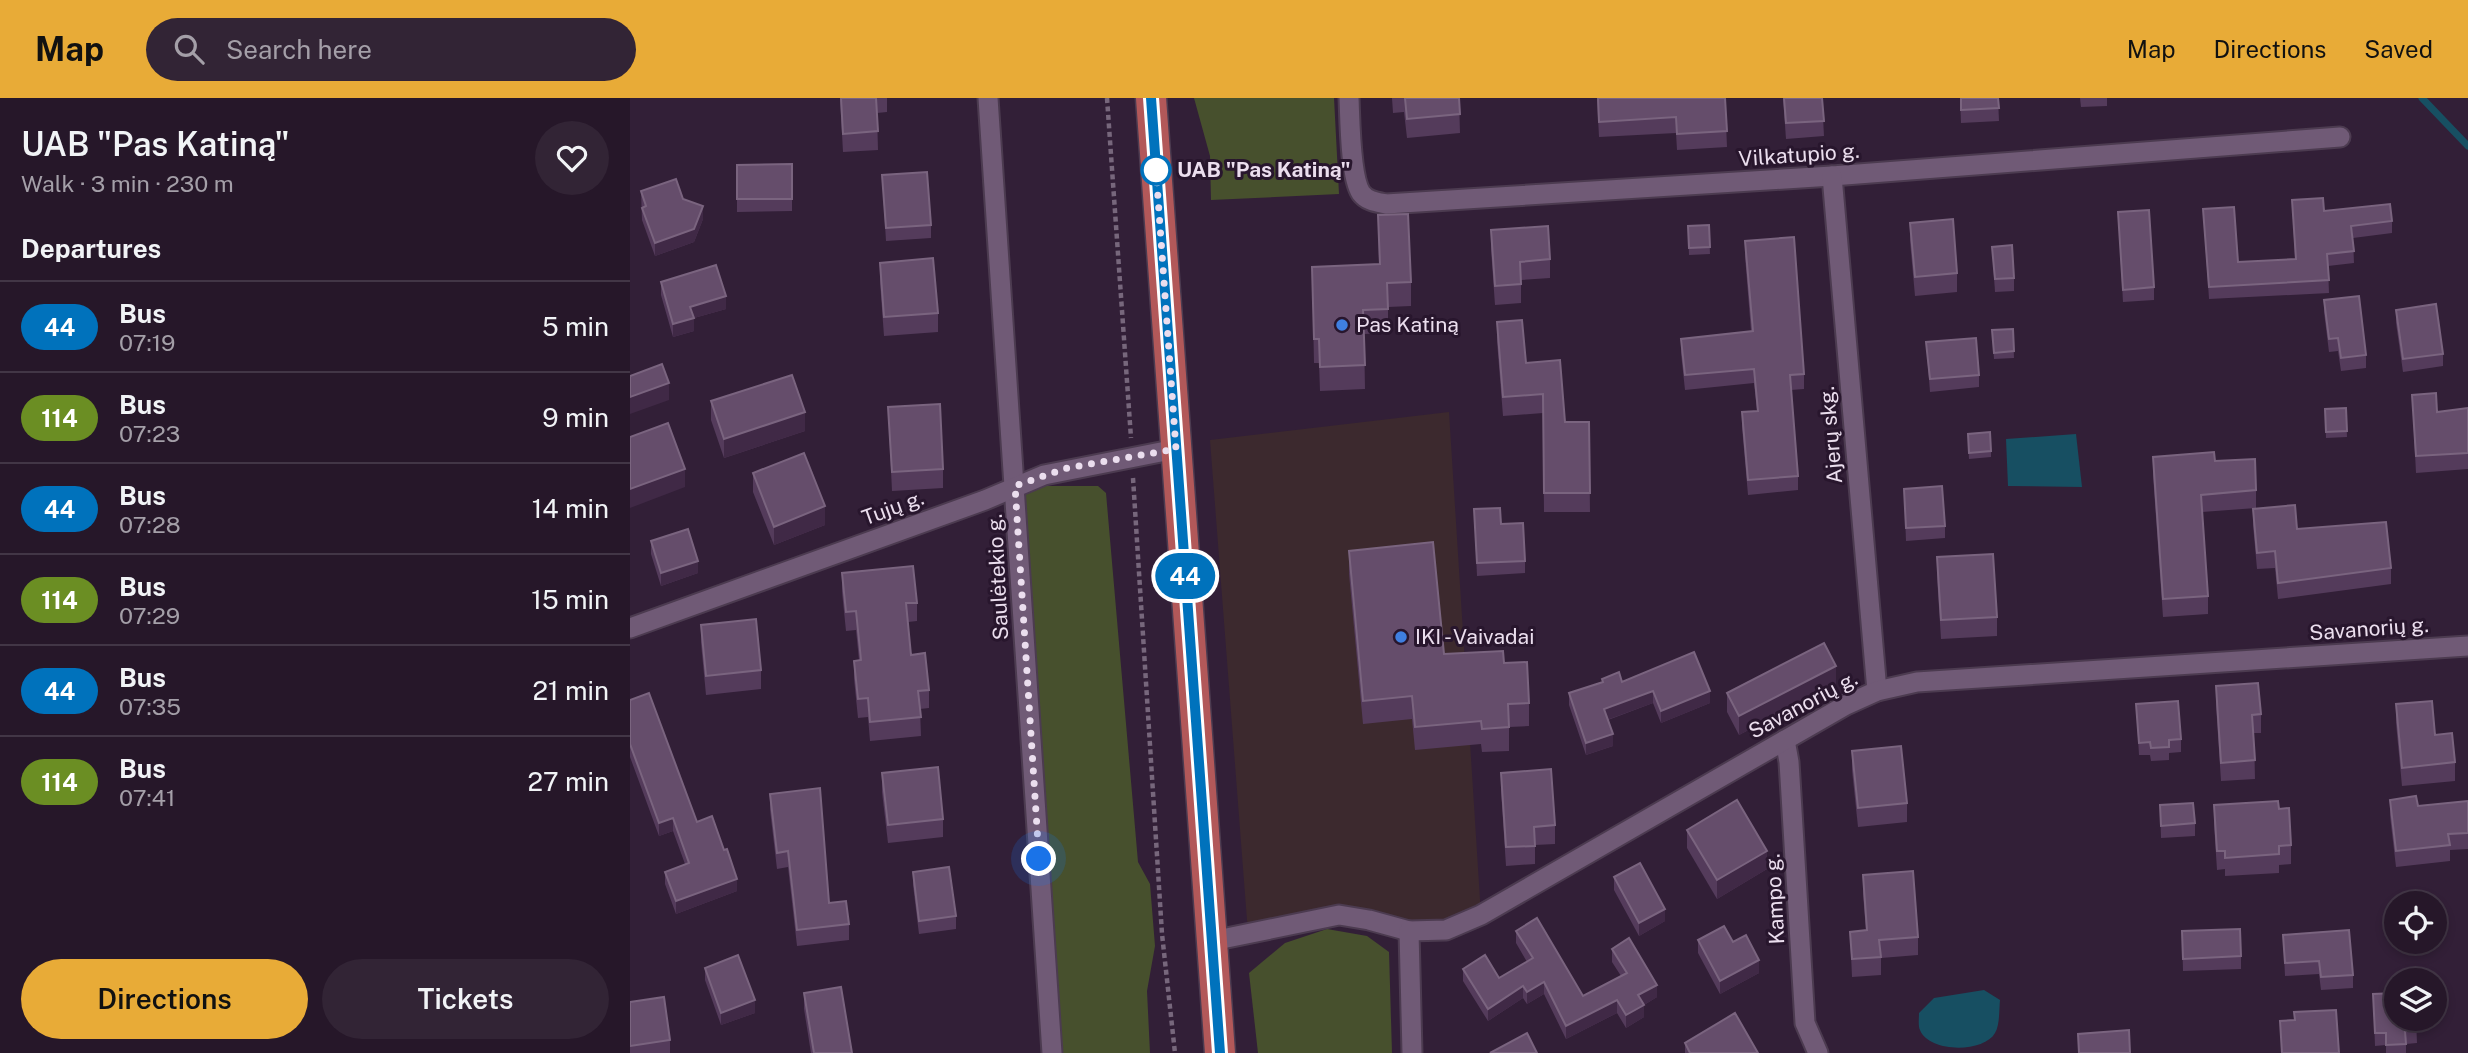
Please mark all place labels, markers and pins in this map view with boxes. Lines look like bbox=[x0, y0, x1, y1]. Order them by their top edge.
marker: UAB "Pas Katiną" bbox=[1141, 155, 1171, 185]
place label: UAB "Pas Katiną" bbox=[1177, 157, 1351, 182]
place label: Pas Katiną bbox=[1356, 312, 1459, 337]
marker: Pas Katiną bbox=[1334, 317, 1350, 333]
place label: IKI - Vaivadai bbox=[1415, 624, 1534, 649]
marker: IKI - Vaivadai bbox=[1393, 629, 1409, 645]

